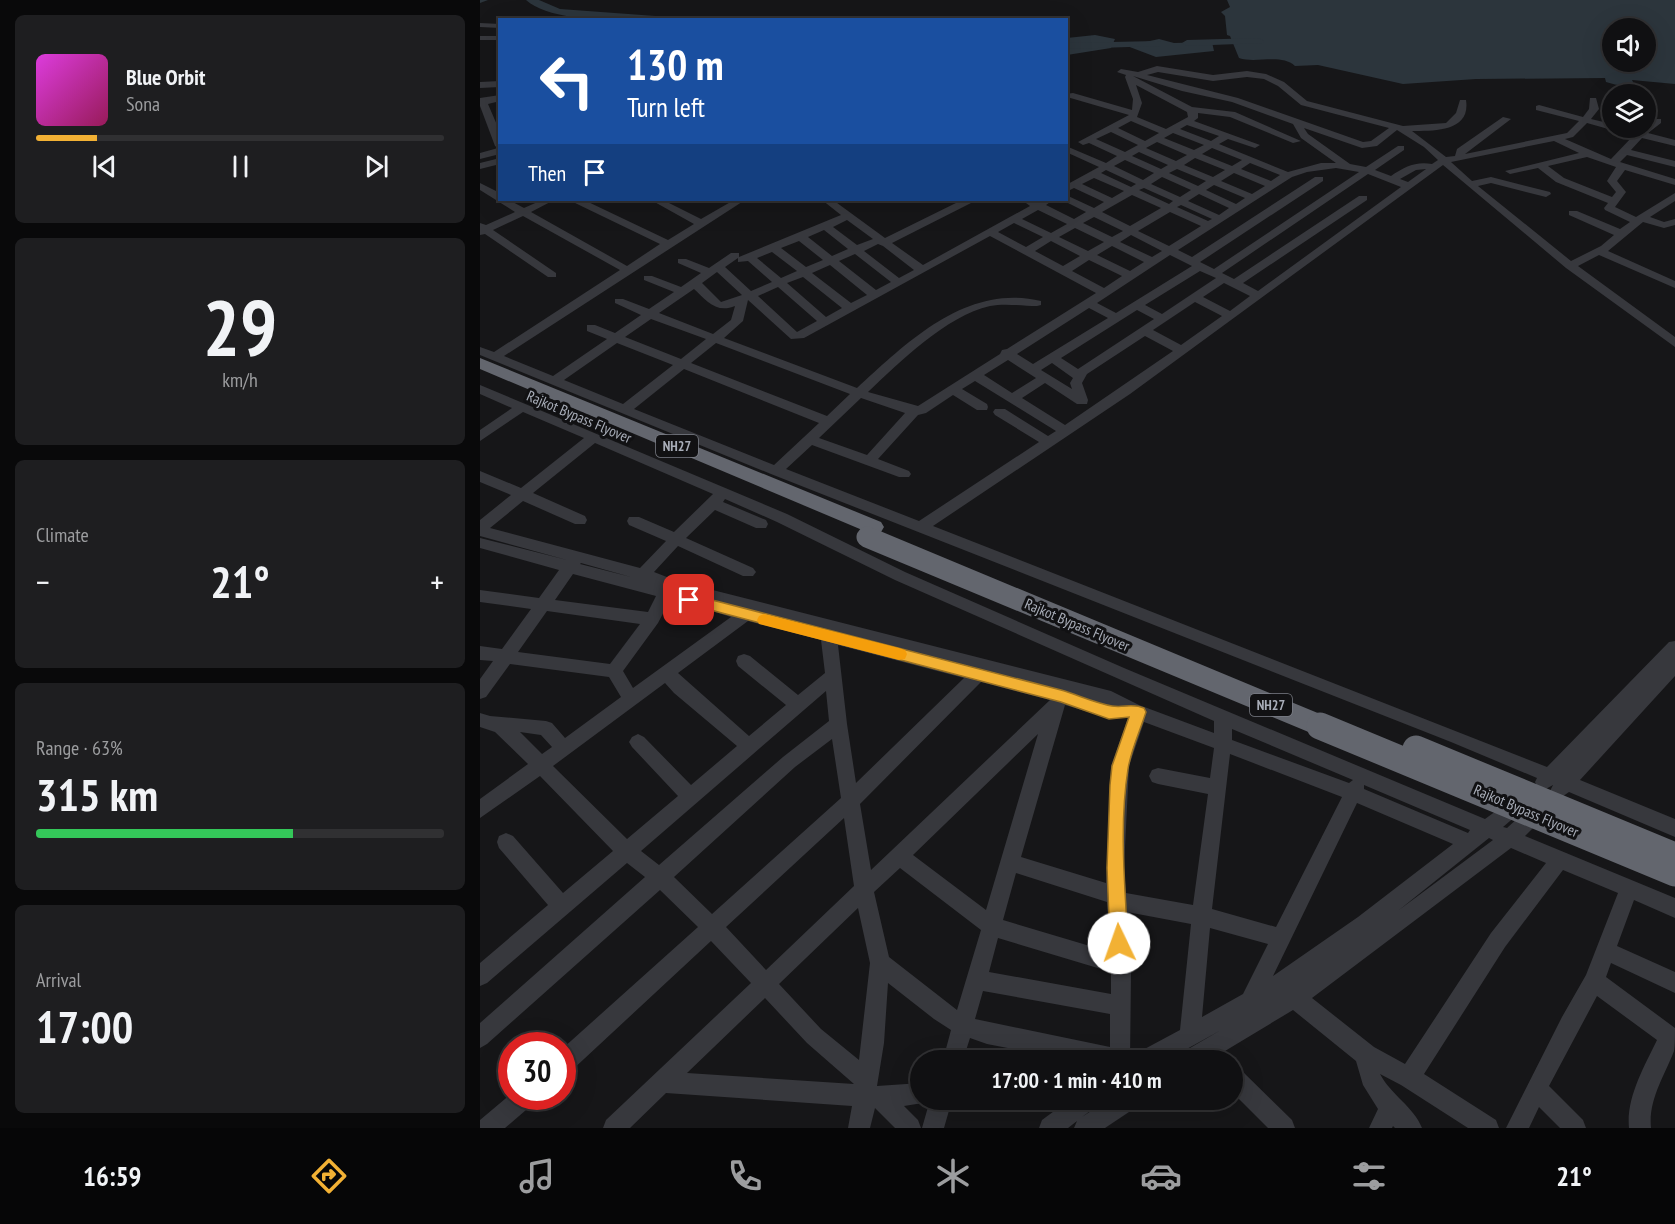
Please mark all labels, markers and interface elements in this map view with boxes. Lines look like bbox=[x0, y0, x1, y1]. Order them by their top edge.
map controls bbox=[1602, 18, 1656, 138]
button: sound bbox=[1602, 18, 1656, 72]
text: 130 m bbox=[627, 37, 724, 92]
icon: left bbox=[528, 42, 606, 120]
text: Blue Orbit bbox=[126, 63, 205, 91]
button: layers bbox=[1602, 84, 1656, 138]
text: Turn left bbox=[627, 90, 705, 124]
text: Sona bbox=[126, 91, 160, 117]
icon: previous bbox=[88, 150, 121, 183]
icon: pause bbox=[224, 150, 257, 183]
icon: next bbox=[360, 150, 393, 183]
icon: arrive bbox=[578, 156, 611, 189]
text: Then bbox=[528, 159, 566, 187]
text: 29 bbox=[203, 277, 277, 378]
text: km/h bbox=[222, 367, 258, 393]
street label: Rajkot Bypass Flyover bbox=[524, 386, 635, 448]
road number: NH27 bbox=[656, 435, 698, 457]
text: Climate bbox=[36, 522, 89, 548]
text: 21° bbox=[210, 552, 270, 610]
text: − bbox=[36, 560, 50, 603]
text: + bbox=[430, 560, 444, 603]
pin bbox=[663, 574, 714, 625]
icon: arrive bbox=[672, 583, 705, 616]
street label: Rajkot Bypass Flyover bbox=[1022, 594, 1133, 656]
road number: NH27 bbox=[1250, 694, 1292, 716]
text: Range · 63% bbox=[36, 735, 123, 761]
text: 315 km bbox=[36, 765, 158, 823]
street label: Rajkot Bypass Flyover bbox=[1471, 780, 1582, 842]
position arrow bbox=[1087, 911, 1151, 975]
text: Arrival bbox=[36, 967, 81, 993]
text: 17:00 bbox=[36, 997, 133, 1055]
speed limit sign: 30 bbox=[498, 1032, 576, 1110]
text: 17:00 · 1 min · 410 m bbox=[991, 1066, 1162, 1094]
icon: directions bbox=[308, 1155, 350, 1197]
icon: music bbox=[516, 1155, 558, 1197]
icon: phone bbox=[724, 1155, 766, 1197]
icon: climate bbox=[932, 1155, 974, 1197]
icon: car bbox=[1140, 1155, 1182, 1197]
icon: filters bbox=[1348, 1155, 1390, 1197]
text: 16:59 bbox=[83, 1159, 141, 1193]
text: 21° bbox=[1556, 1159, 1592, 1193]

